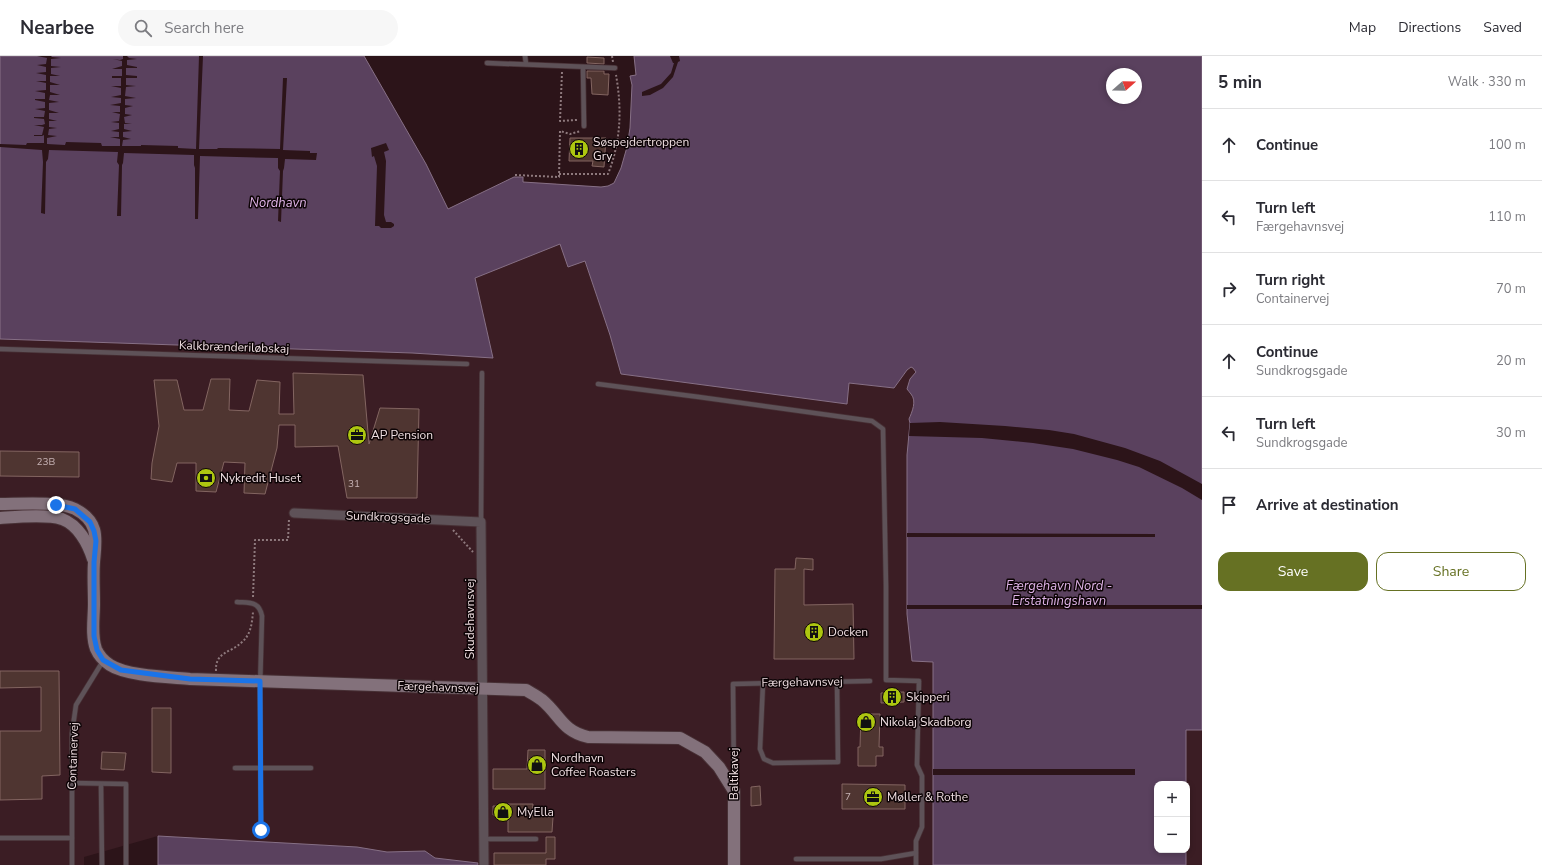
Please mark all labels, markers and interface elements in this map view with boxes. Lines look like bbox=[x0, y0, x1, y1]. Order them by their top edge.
search box bbox=[118, 10, 398, 46]
text: Nearbee bbox=[20, 15, 94, 41]
icon: search bbox=[132, 17, 154, 39]
text: Search here bbox=[164, 18, 244, 38]
text: Map bbox=[1349, 18, 1376, 37]
text: Directions bbox=[1398, 18, 1461, 37]
text: Saved bbox=[1483, 18, 1522, 37]
north arrow bbox=[1106, 68, 1142, 104]
text: 5 min bbox=[1218, 71, 1262, 94]
text: Walk · 330 m bbox=[1448, 73, 1526, 91]
place label: Søspejdertroppen Gry bbox=[593, 134, 689, 164]
icon: ahead bbox=[1218, 134, 1240, 156]
text: Continue bbox=[1256, 135, 1318, 155]
text: 100 m bbox=[1488, 136, 1526, 154]
building icon: Søspejdertroppen Gry bbox=[568, 138, 590, 160]
water label: Nordhavn bbox=[249, 194, 307, 212]
text: Turn left bbox=[1256, 198, 1315, 218]
icon: left bbox=[1218, 206, 1240, 228]
text: 110 m bbox=[1488, 208, 1526, 226]
text: Færgehavnsvej bbox=[1256, 218, 1344, 236]
text: Turn right bbox=[1256, 270, 1325, 290]
icon: right bbox=[1218, 278, 1240, 300]
text: 70 m bbox=[1496, 280, 1526, 298]
text: Containervej bbox=[1256, 290, 1329, 308]
street label: Kalkbrænderiløbskaj bbox=[179, 337, 290, 357]
text: Continue bbox=[1256, 342, 1318, 362]
icon: ahead bbox=[1218, 350, 1240, 372]
text: 20 m bbox=[1496, 352, 1526, 370]
text: Sundkrogsgade bbox=[1256, 362, 1347, 380]
text: Turn left bbox=[1256, 414, 1315, 434]
icon: left bbox=[1218, 422, 1240, 444]
office icon: AP Pension bbox=[346, 424, 368, 446]
text: 30 m bbox=[1496, 424, 1526, 442]
place label: AP Pension bbox=[371, 427, 433, 443]
text: Sundkrogsgade bbox=[1256, 434, 1347, 452]
house number: 23B bbox=[37, 455, 56, 469]
bank icon: Nykredit Huset bbox=[195, 467, 217, 489]
place label: Nykredit Huset bbox=[220, 470, 302, 486]
house number: 31 bbox=[348, 477, 360, 491]
icon: arrive bbox=[1218, 494, 1240, 516]
text: Arrive at destination bbox=[1256, 495, 1399, 515]
route end bbox=[47, 496, 65, 514]
street label: Sundkrogsgade bbox=[346, 508, 430, 526]
button: Save bbox=[1218, 552, 1368, 591]
button: Share bbox=[1376, 552, 1526, 591]
water label: Færgehavn Nord - Erstatningshavn bbox=[1006, 577, 1112, 610]
street label: Skudehavnsvej bbox=[462, 579, 478, 659]
building icon: Docken bbox=[803, 621, 825, 643]
place label: Docken bbox=[828, 624, 868, 640]
street label: Færgehavnsvej bbox=[761, 673, 843, 691]
street label: Færgehavnsvej bbox=[397, 678, 479, 696]
building icon: Skipperi bbox=[881, 686, 903, 708]
place label: Skipperi bbox=[906, 689, 950, 705]
shop icon: Nikolaj Skadborg bbox=[855, 711, 877, 733]
place label: Nikolaj Skadborg bbox=[880, 714, 972, 730]
street label: Containervej bbox=[64, 722, 82, 790]
street label: Baltikavej bbox=[726, 748, 742, 800]
place label: Nordhavn Coffee Roasters bbox=[551, 750, 636, 780]
shop icon: Nordhavn Coffee Roasters bbox=[526, 754, 548, 776]
map controls bbox=[1154, 781, 1190, 853]
button: + bbox=[1154, 781, 1190, 817]
office icon: Møller & Rothe bbox=[862, 786, 884, 808]
place label: Møller & Rothe bbox=[887, 789, 968, 805]
house number: 7 bbox=[845, 790, 851, 804]
shop icon: MyElla bbox=[492, 801, 514, 823]
place label: MyElla bbox=[517, 804, 554, 820]
button: − bbox=[1154, 817, 1190, 853]
route start bbox=[252, 821, 270, 839]

